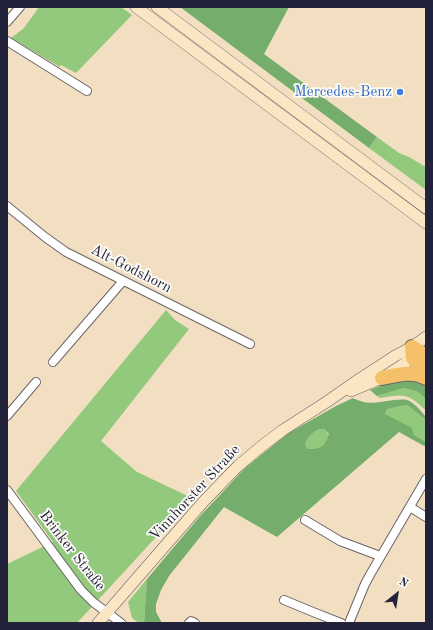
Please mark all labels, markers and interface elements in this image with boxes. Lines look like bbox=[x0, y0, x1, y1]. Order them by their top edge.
place label: Mercedes-Benz bbox=[294, 83, 392, 101]
marker: Mercedes-Benz bbox=[395, 87, 405, 97]
street label: Alt-Godshorn bbox=[87, 241, 175, 297]
street label: Vinnhorster Straße bbox=[146, 441, 244, 545]
street label: Brinker Straße bbox=[35, 507, 109, 595]
north arrow bbox=[377, 574, 417, 614]
text: N bbox=[397, 576, 410, 590]

